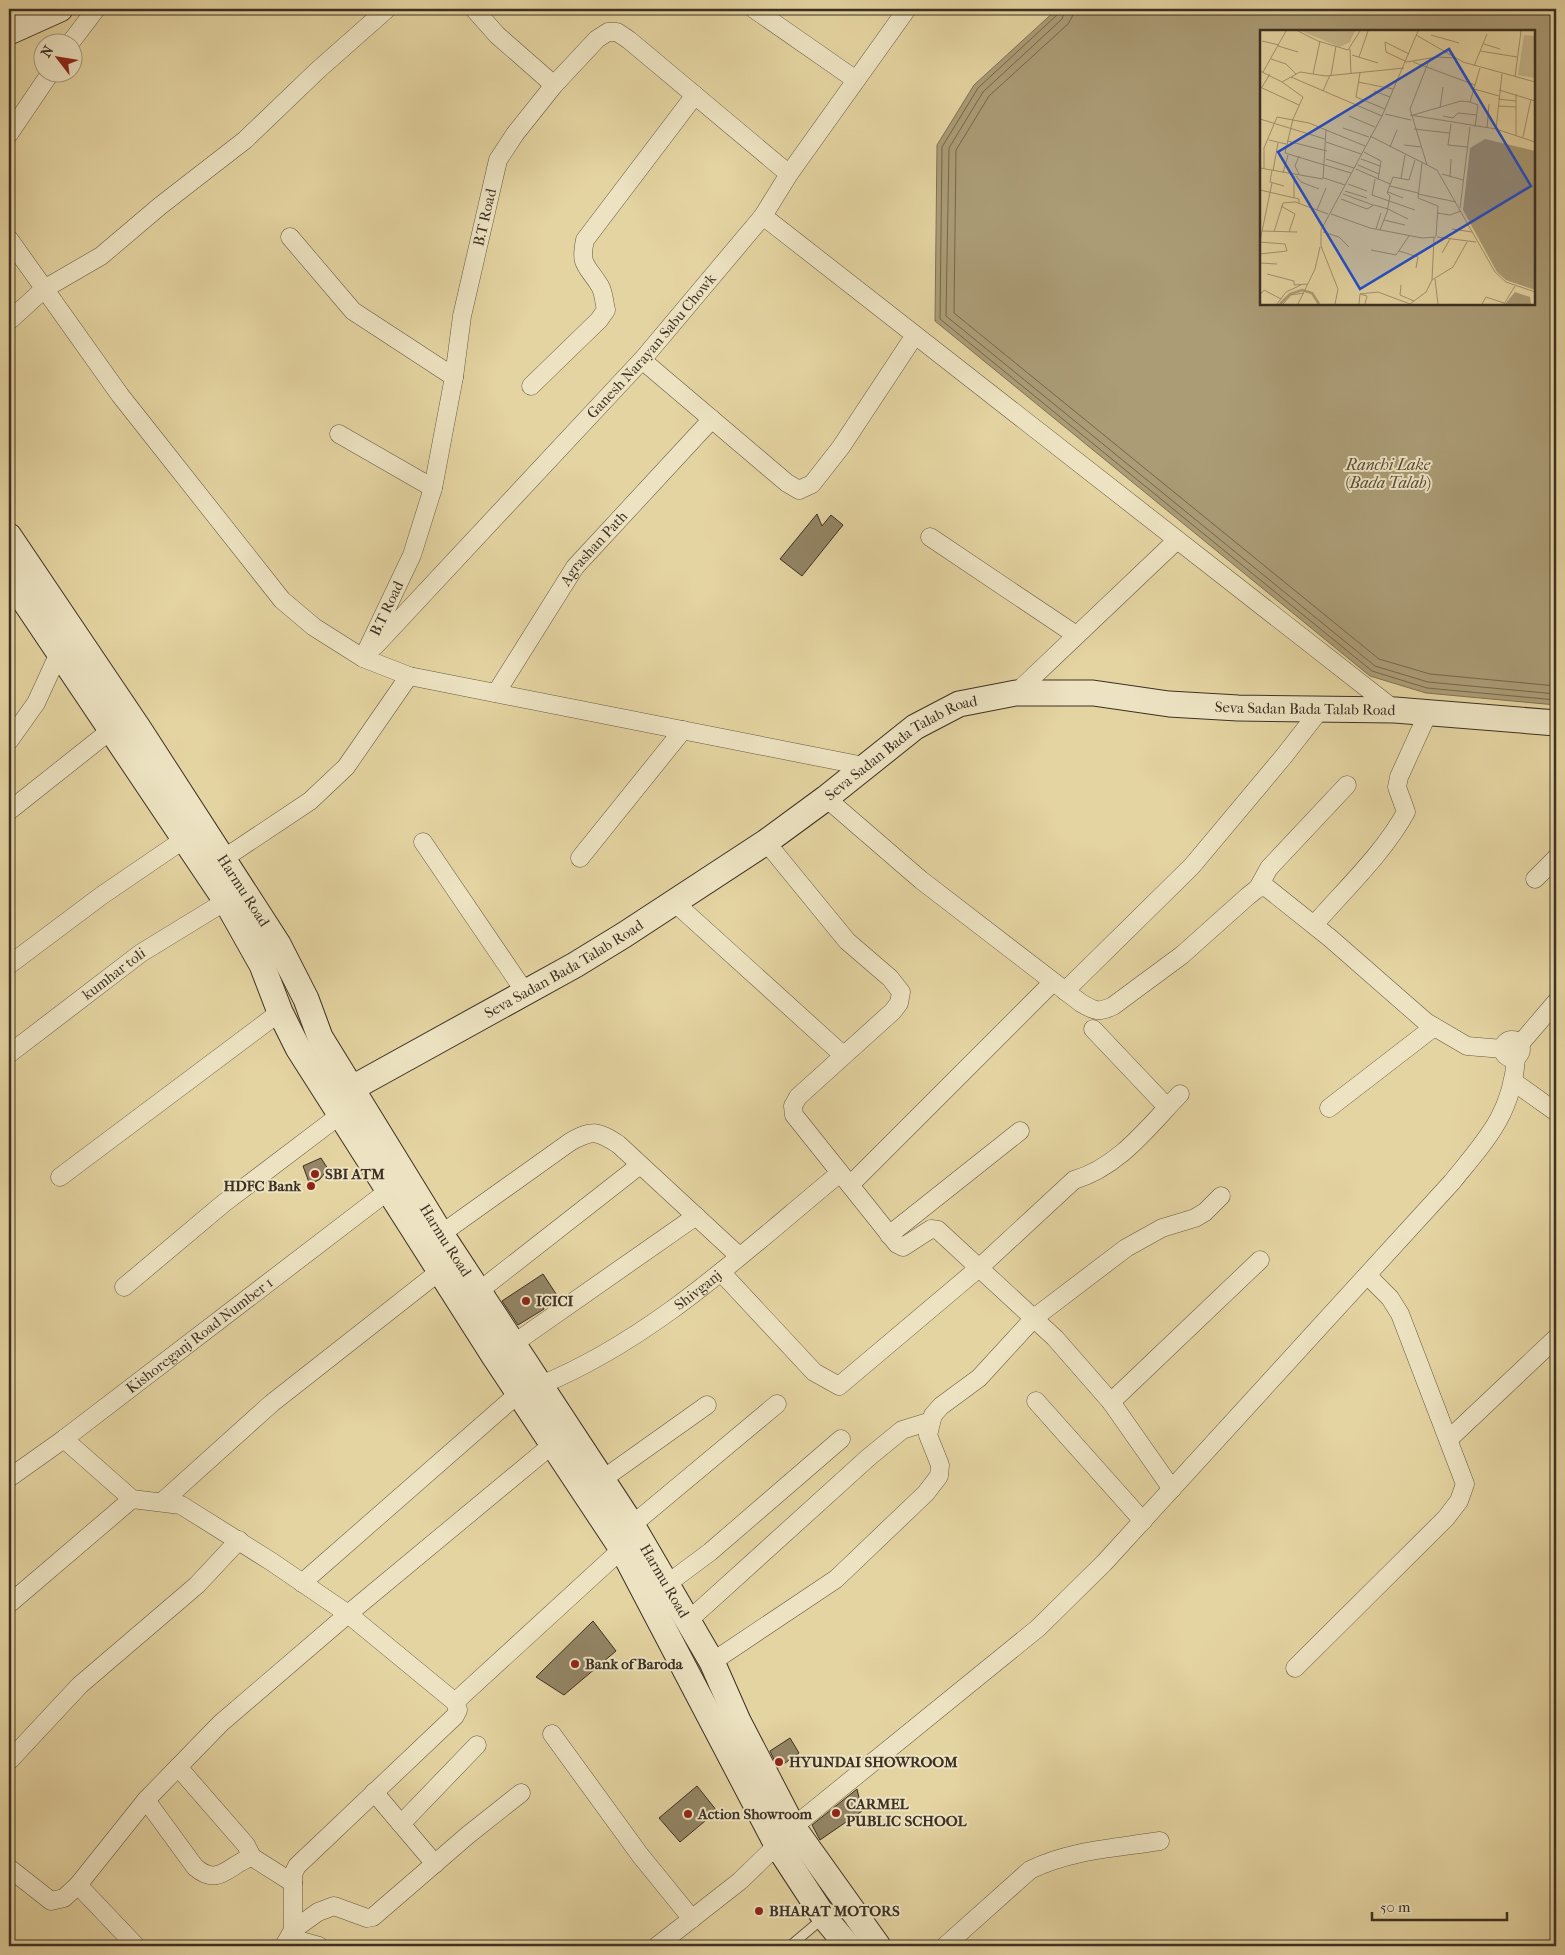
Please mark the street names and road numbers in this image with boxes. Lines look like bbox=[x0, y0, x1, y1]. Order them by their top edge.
street label: B.T Road bbox=[469, 186, 500, 248]
street label: Ganesh Narayan Sabu Chowk bbox=[583, 270, 720, 422]
street label: Agrashan Path bbox=[556, 507, 632, 590]
street label: B.T Road bbox=[366, 577, 408, 639]
street label: Seva Sadan Bada Talab Road bbox=[821, 692, 980, 804]
street label: Seva Sadan Bada Talab Road bbox=[1214, 698, 1396, 719]
street label: Harmu Road bbox=[213, 851, 274, 931]
street label: Seva Sadan Bada Talab Road bbox=[481, 915, 647, 1022]
street label: kumhar toli bbox=[79, 943, 149, 1004]
street label: Harmu Road bbox=[416, 1201, 476, 1281]
street label: Shivganj bbox=[671, 1266, 725, 1314]
street label: Kishoreganj Road Number 1 bbox=[123, 1273, 276, 1397]
street label: Harmu Road bbox=[636, 1541, 694, 1622]

